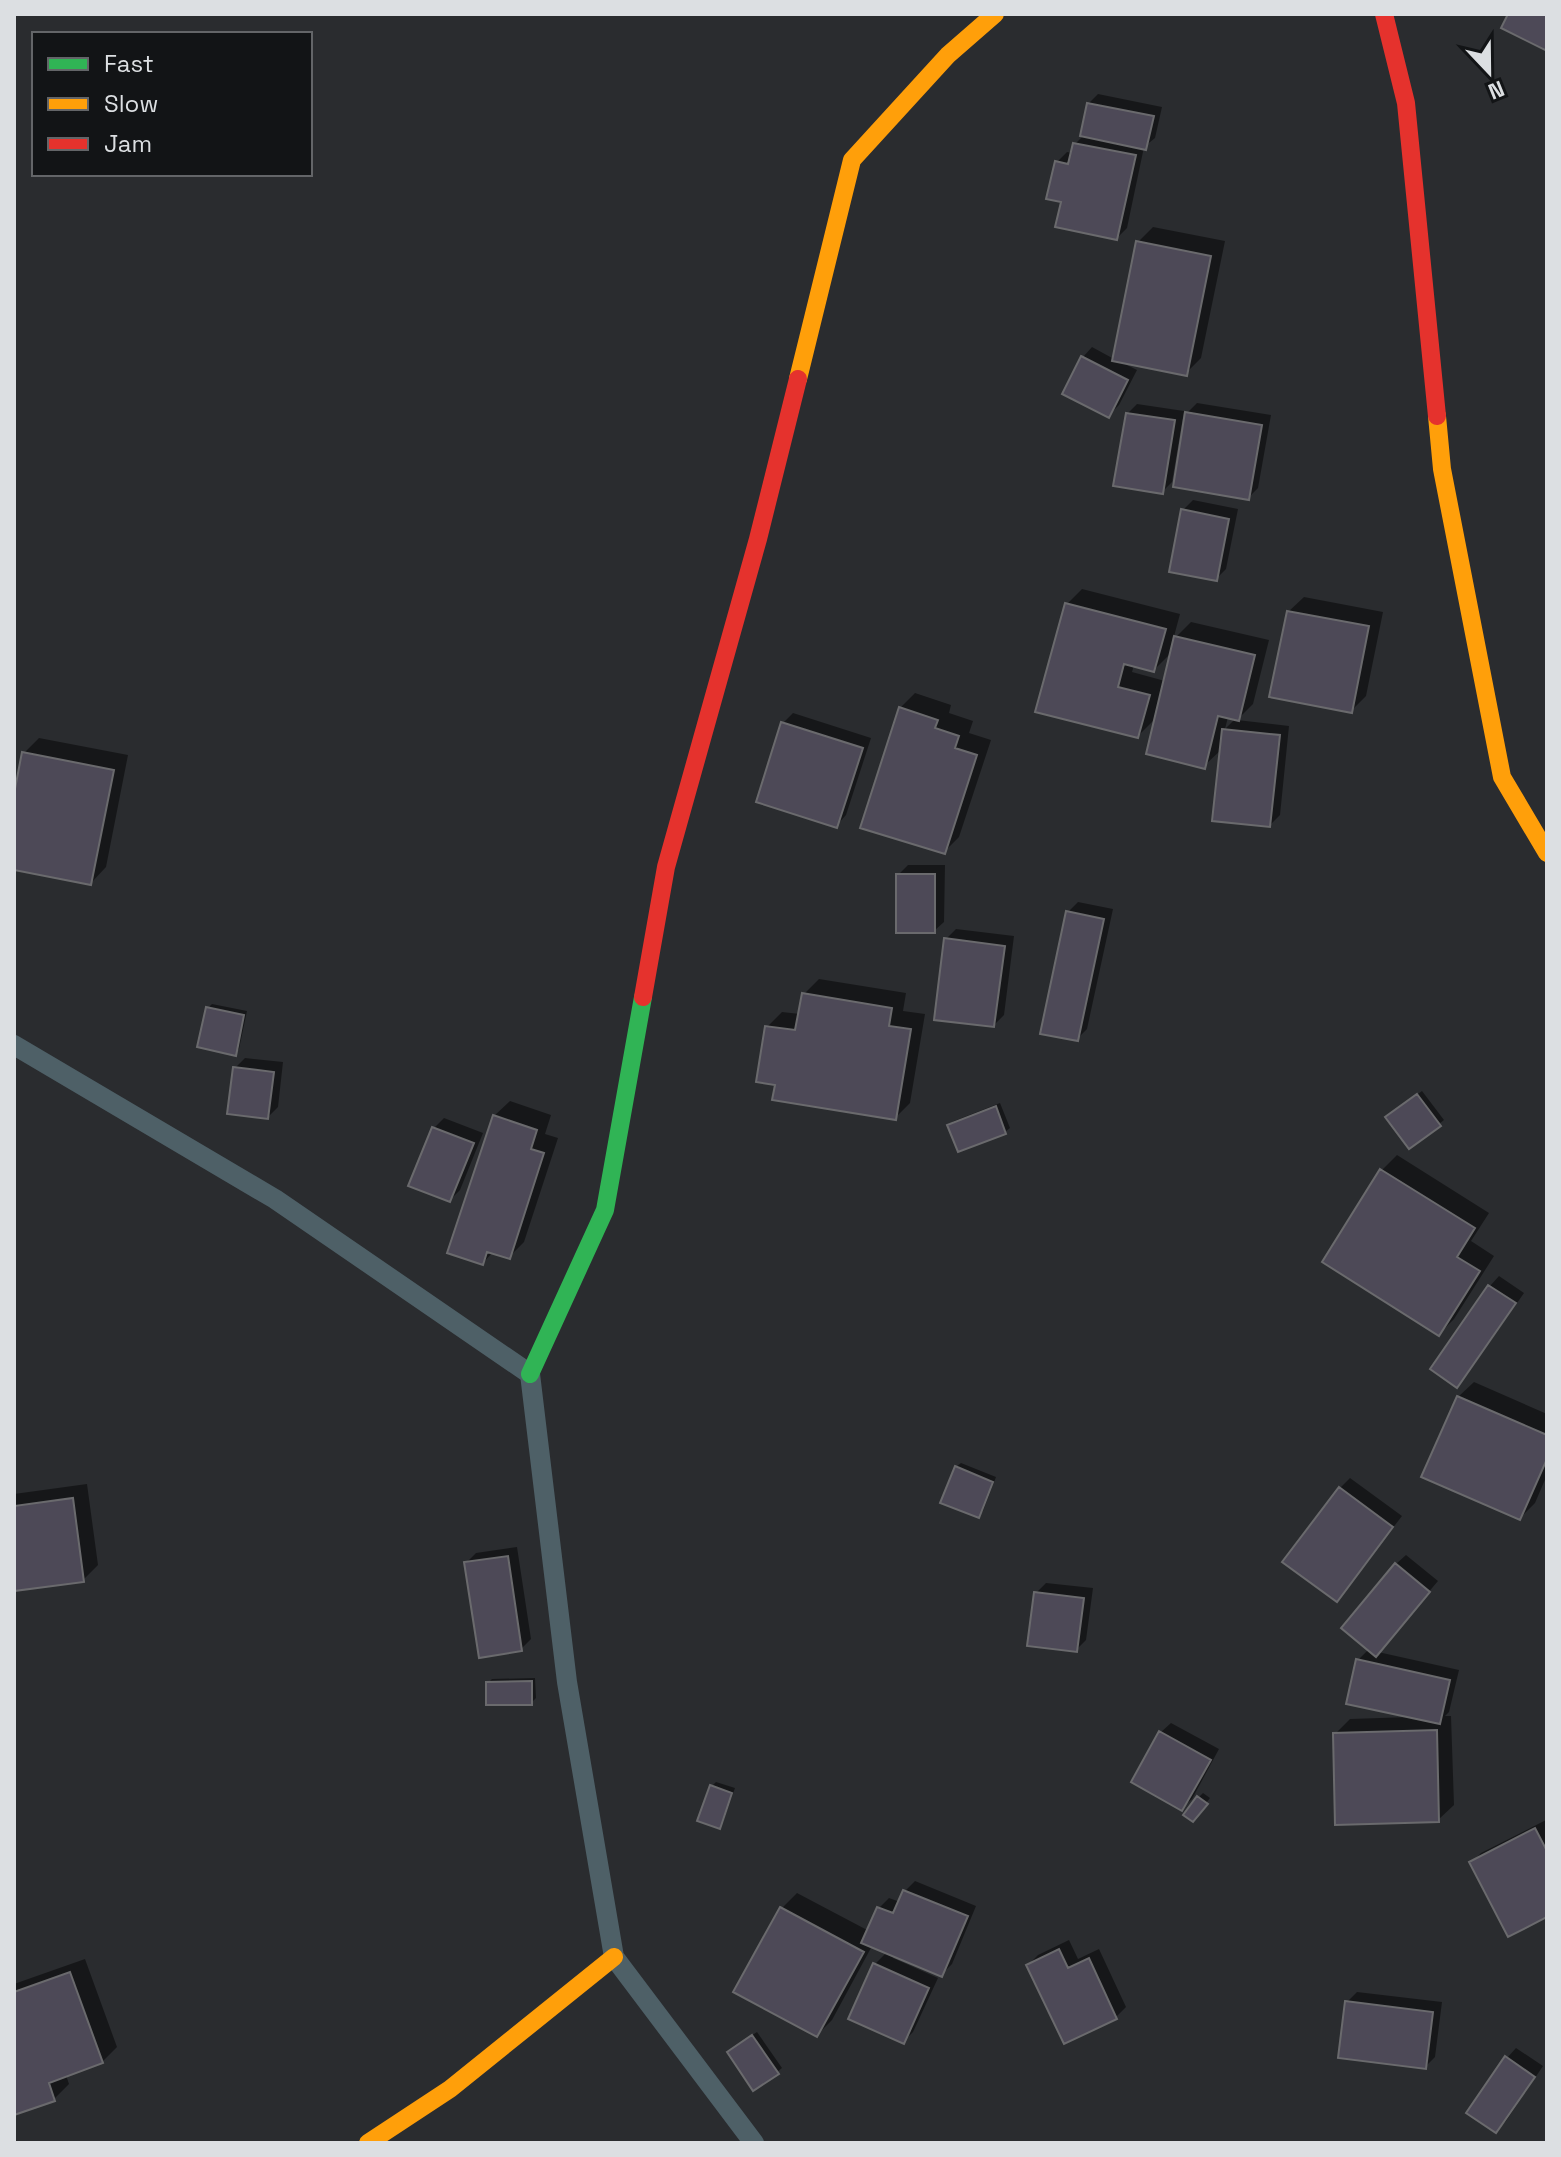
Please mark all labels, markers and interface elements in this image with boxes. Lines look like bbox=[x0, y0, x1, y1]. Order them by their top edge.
legend bbox=[32, 32, 312, 176]
north arrow bbox=[1449, 32, 1529, 112]
text: Fast bbox=[104, 48, 154, 79]
text: N bbox=[1484, 75, 1509, 106]
text: Slow bbox=[104, 88, 158, 119]
text: Jam bbox=[104, 128, 152, 159]

